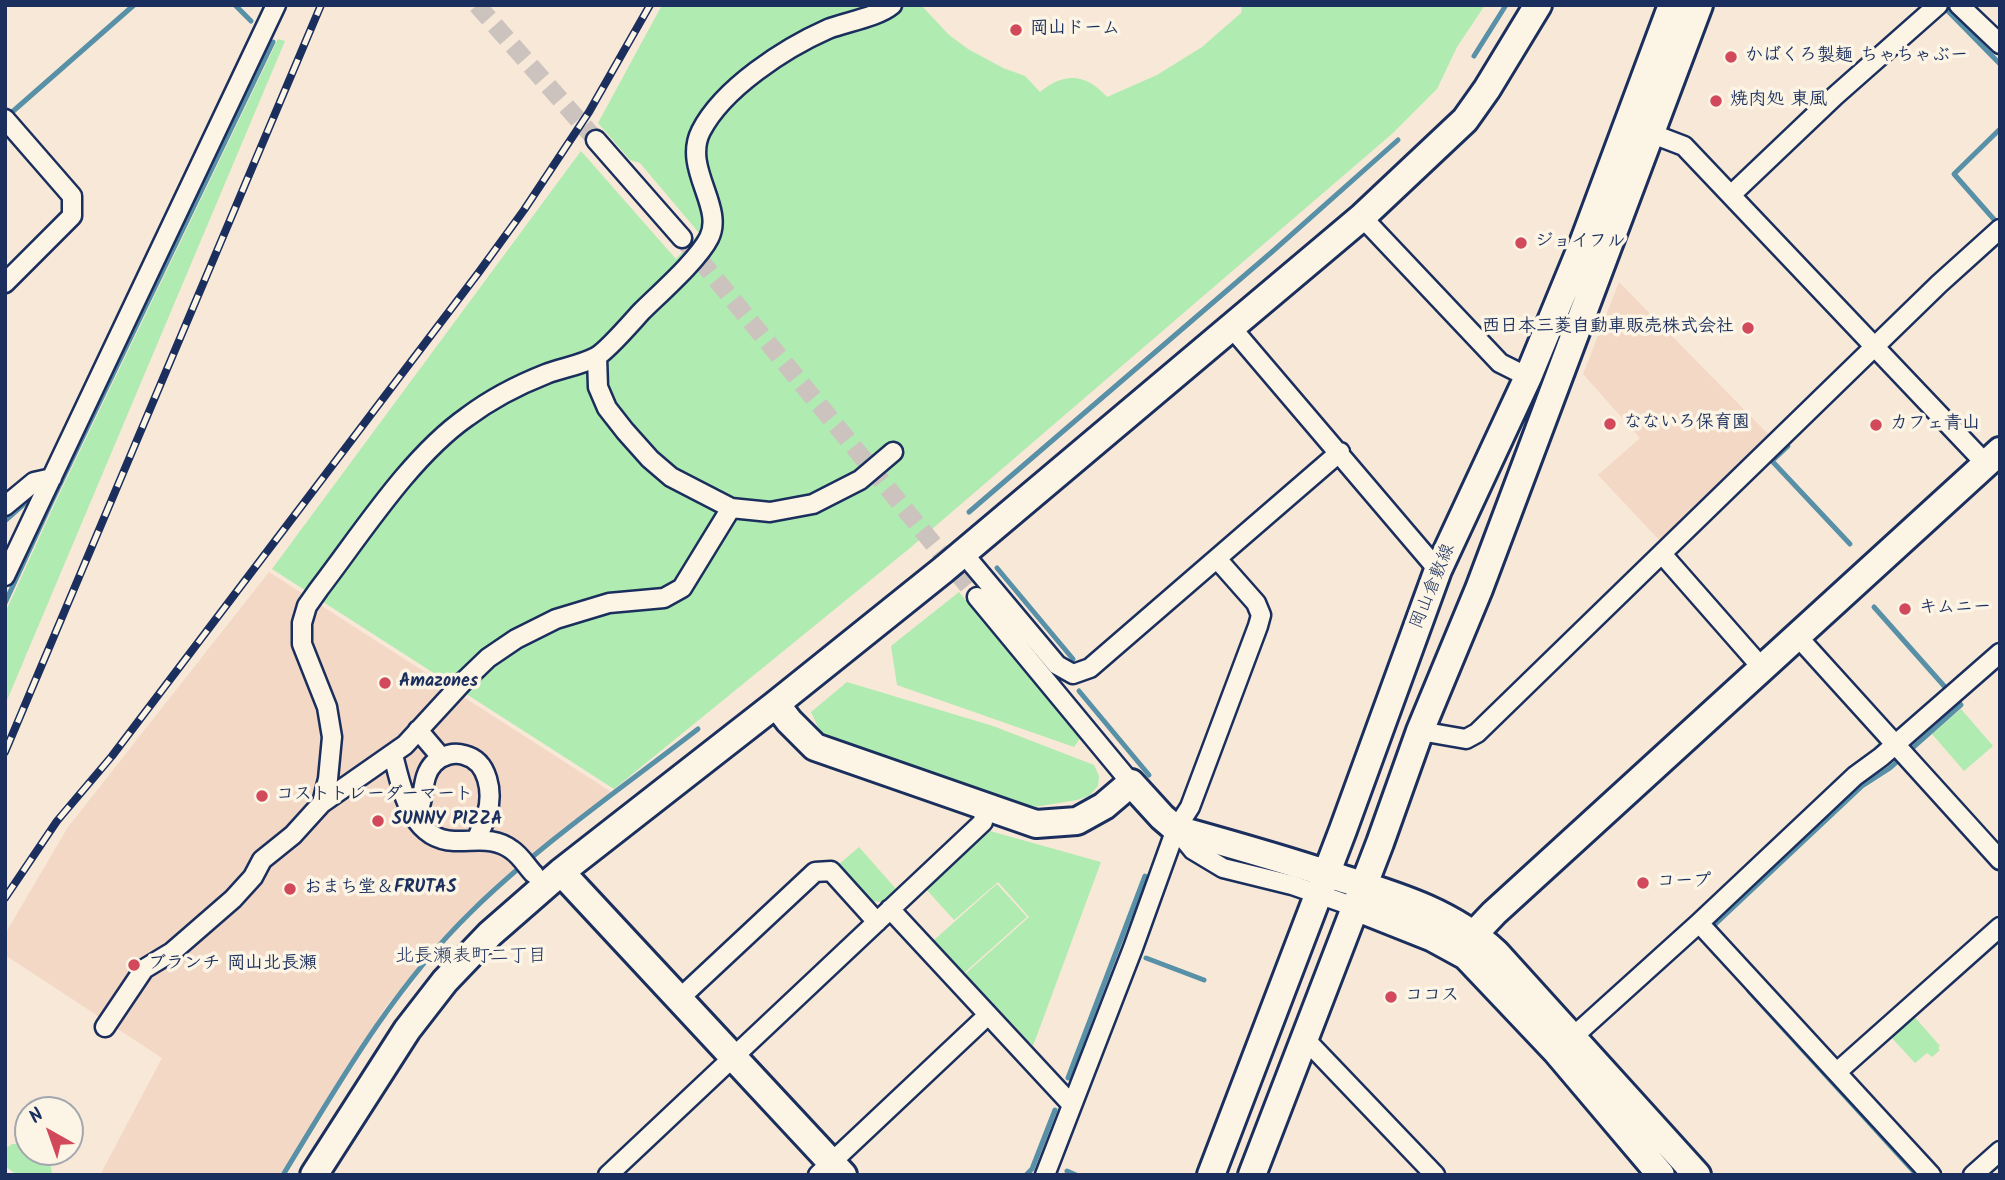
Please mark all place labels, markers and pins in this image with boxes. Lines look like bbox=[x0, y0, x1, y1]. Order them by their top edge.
place label: 岡山ドーム bbox=[1030, 19, 1120, 41]
marker: 岡山ドーム bbox=[1008, 22, 1024, 38]
place label: かばくろ製麺 ちゃちゃぶー bbox=[1745, 46, 1968, 68]
marker: かばくろ製麺 ちゃちゃぶー bbox=[1723, 49, 1739, 65]
place label: 焼肉処 東風 bbox=[1730, 90, 1827, 112]
marker: 焼肉処 東風 bbox=[1708, 93, 1724, 109]
place label: ジョイフル bbox=[1535, 232, 1625, 254]
marker: ジョイフル bbox=[1513, 235, 1529, 251]
place label: 西日本三菱自動車販売株式会社 bbox=[1482, 317, 1734, 339]
marker: 西日本三菱自動車販売株式会社 bbox=[1740, 320, 1756, 336]
place label: なないろ保育園 bbox=[1624, 413, 1750, 435]
place label: カフェ青山 bbox=[1890, 414, 1980, 436]
marker: なないろ保育園 bbox=[1602, 416, 1618, 432]
marker: カフェ青山 bbox=[1868, 417, 1884, 433]
place label: キムニー bbox=[1919, 598, 1991, 620]
marker: キムニー bbox=[1897, 601, 1913, 617]
place label: Amazones bbox=[399, 672, 478, 694]
marker: Amazones bbox=[377, 675, 393, 691]
place label: コストトレーダーマート bbox=[276, 785, 473, 807]
marker: コストトレーダーマート bbox=[254, 788, 270, 804]
place label: SUNNY PIZZA bbox=[392, 810, 502, 832]
marker: SUNNY PIZZA bbox=[370, 813, 386, 829]
place label: コープ bbox=[1657, 872, 1711, 894]
marker: コープ bbox=[1635, 875, 1651, 891]
place label: おまち堂＆FRUTAS bbox=[304, 878, 456, 900]
marker: おまち堂＆FRUTAS bbox=[282, 881, 298, 897]
place label: ブランチ 岡山北長瀬 bbox=[148, 954, 317, 976]
marker: ブランチ 岡山北長瀬 bbox=[126, 957, 142, 973]
place label: ココス bbox=[1405, 986, 1459, 1008]
marker: ココス bbox=[1383, 989, 1399, 1005]

